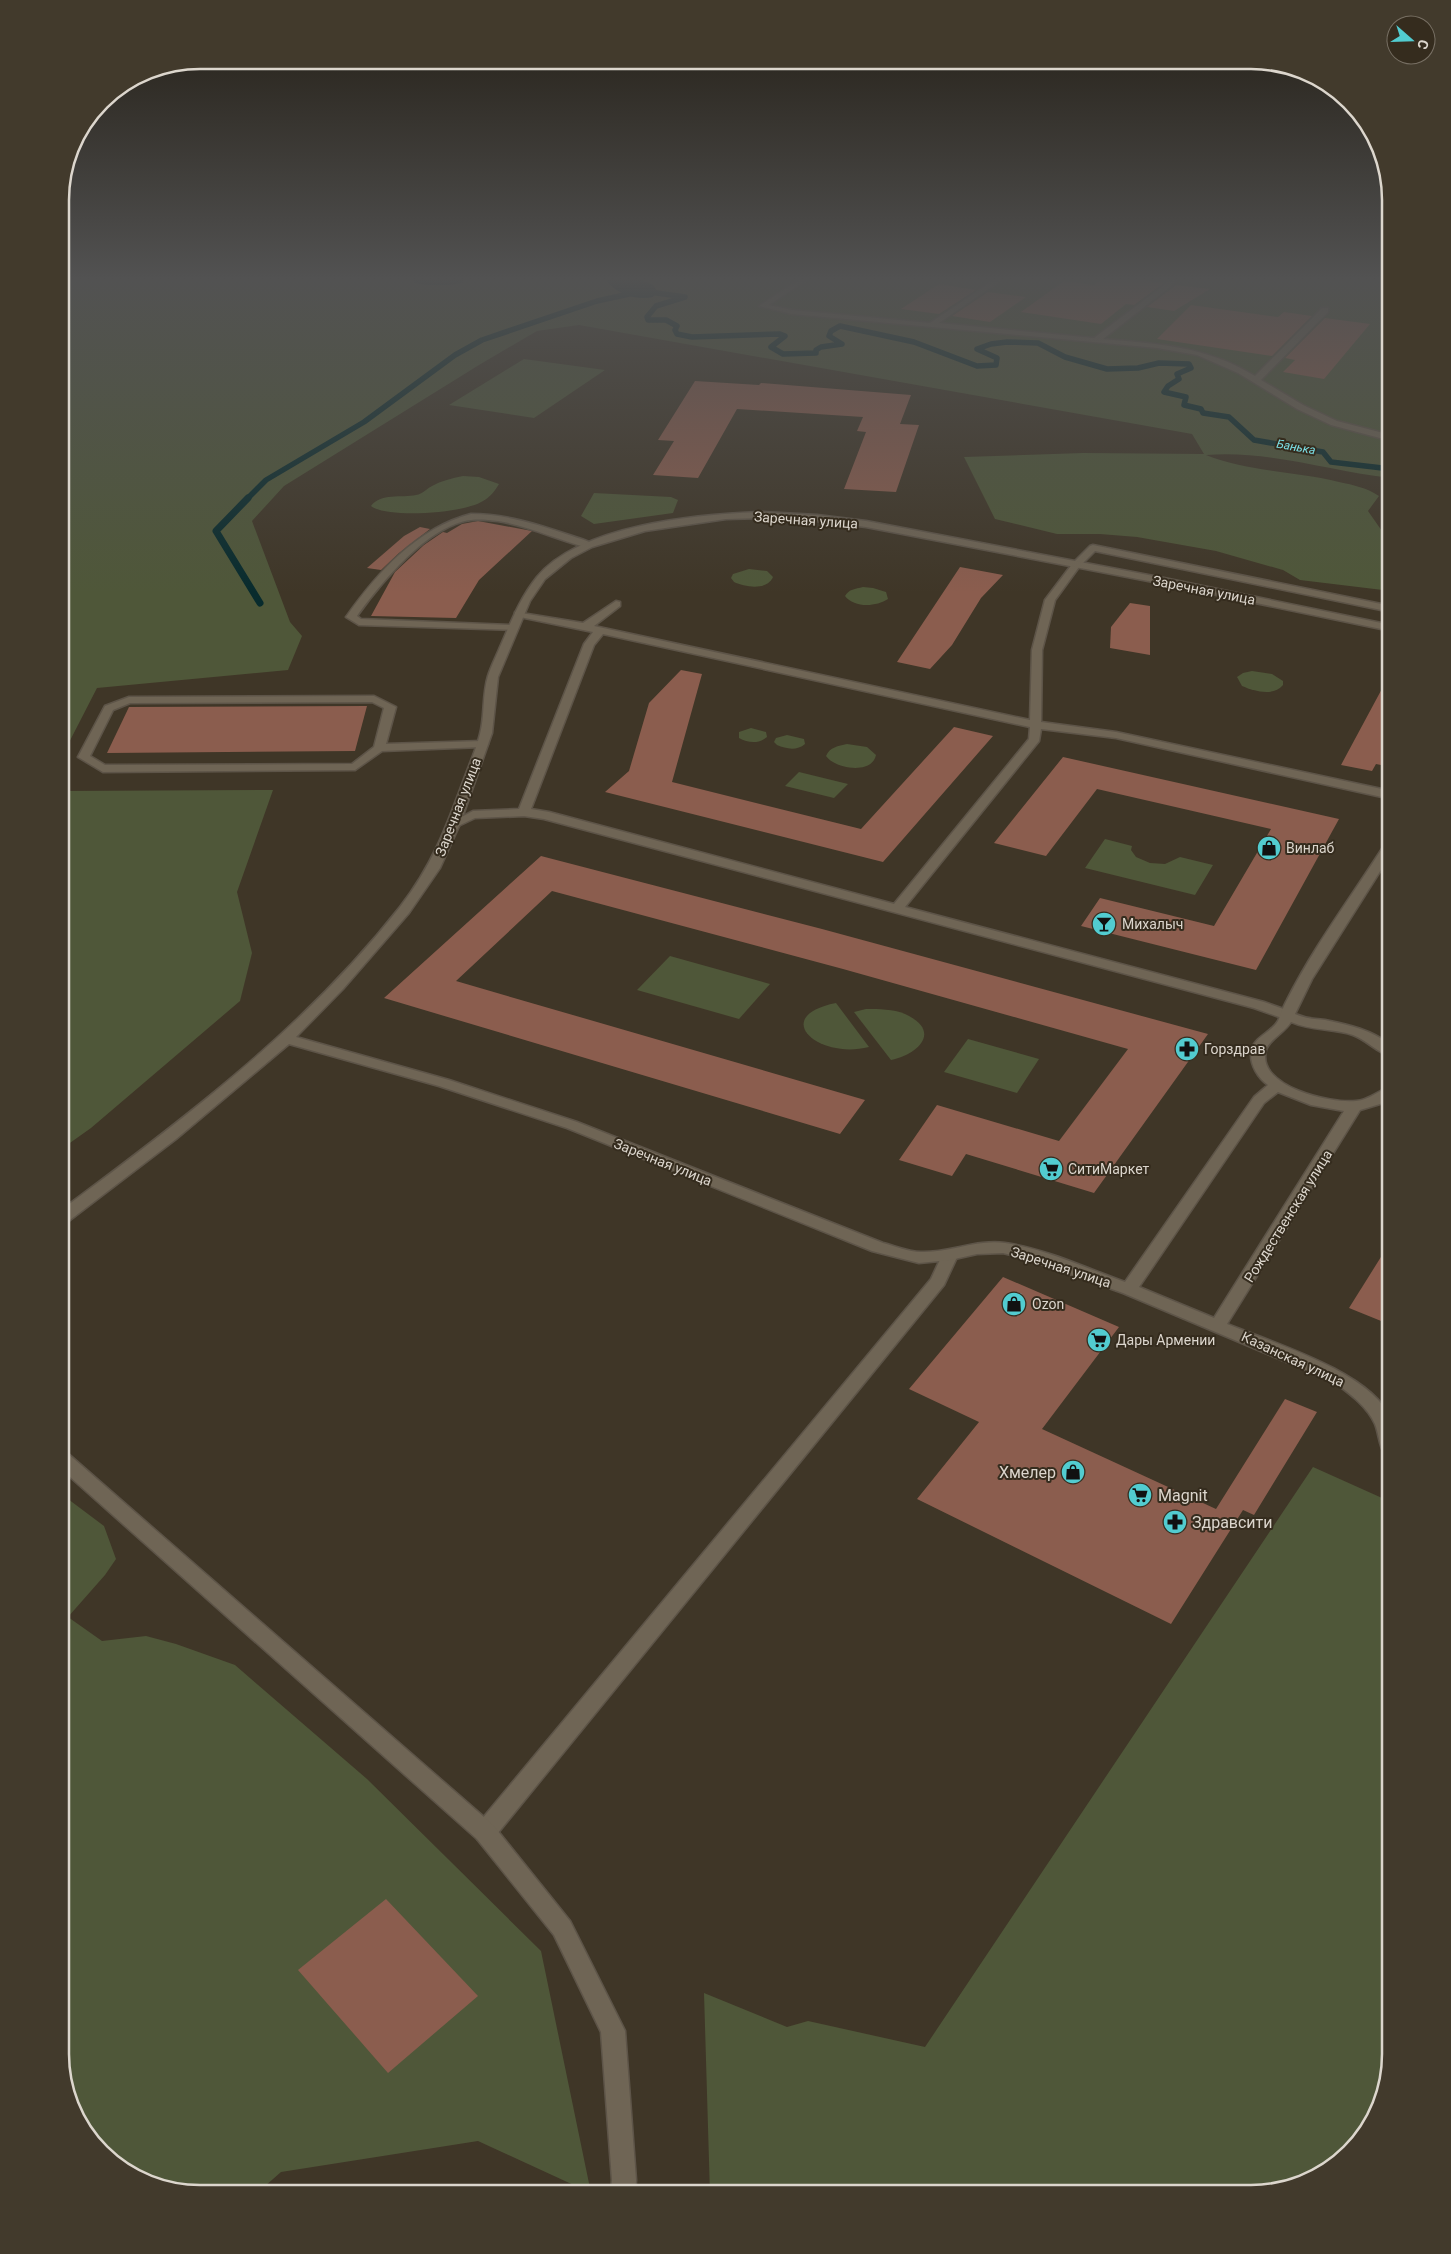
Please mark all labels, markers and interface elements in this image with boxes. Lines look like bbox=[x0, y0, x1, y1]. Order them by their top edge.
north arrow bbox=[1386, 15, 1436, 65]
text: С bbox=[1414, 37, 1432, 51]
water label: Банька bbox=[1275, 437, 1317, 457]
street label: Заречная улица bbox=[754, 508, 858, 532]
street label: Заречная улица bbox=[1151, 572, 1257, 608]
street label: Заречная улица bbox=[432, 756, 484, 858]
shop icon: Винлаб bbox=[1256, 835, 1282, 861]
place label: Винлаб bbox=[1286, 840, 1335, 856]
bar icon: Михалыч bbox=[1091, 911, 1117, 937]
place label: Михалыч bbox=[1122, 916, 1183, 932]
pharmacy icon: Горздрав bbox=[1174, 1036, 1200, 1062]
place label: Горздрав bbox=[1204, 1041, 1265, 1057]
street label: Заречная улица bbox=[612, 1135, 714, 1189]
street label: Рождественская улица bbox=[1241, 1147, 1335, 1285]
supermarket icon: СитиМаркет bbox=[1038, 1156, 1064, 1182]
place label: СитиМаркет bbox=[1068, 1161, 1150, 1177]
street label: Заречная улица bbox=[1009, 1243, 1113, 1291]
shop icon: Ozon bbox=[1001, 1291, 1027, 1317]
place label: Ozon bbox=[1032, 1296, 1064, 1312]
supermarket icon: Дары Армении bbox=[1086, 1327, 1112, 1353]
street label: Казанская улица bbox=[1239, 1328, 1347, 1390]
place label: Дары Армении bbox=[1116, 1332, 1215, 1348]
shop icon: Хмелер bbox=[1060, 1459, 1086, 1485]
place label: Хмелер bbox=[999, 1463, 1056, 1482]
supermarket icon: Magnit bbox=[1127, 1482, 1153, 1508]
place label: Magnit bbox=[1158, 1486, 1208, 1505]
pharmacy icon: Здравсити bbox=[1162, 1509, 1188, 1535]
place label: Здравсити bbox=[1192, 1513, 1273, 1532]

